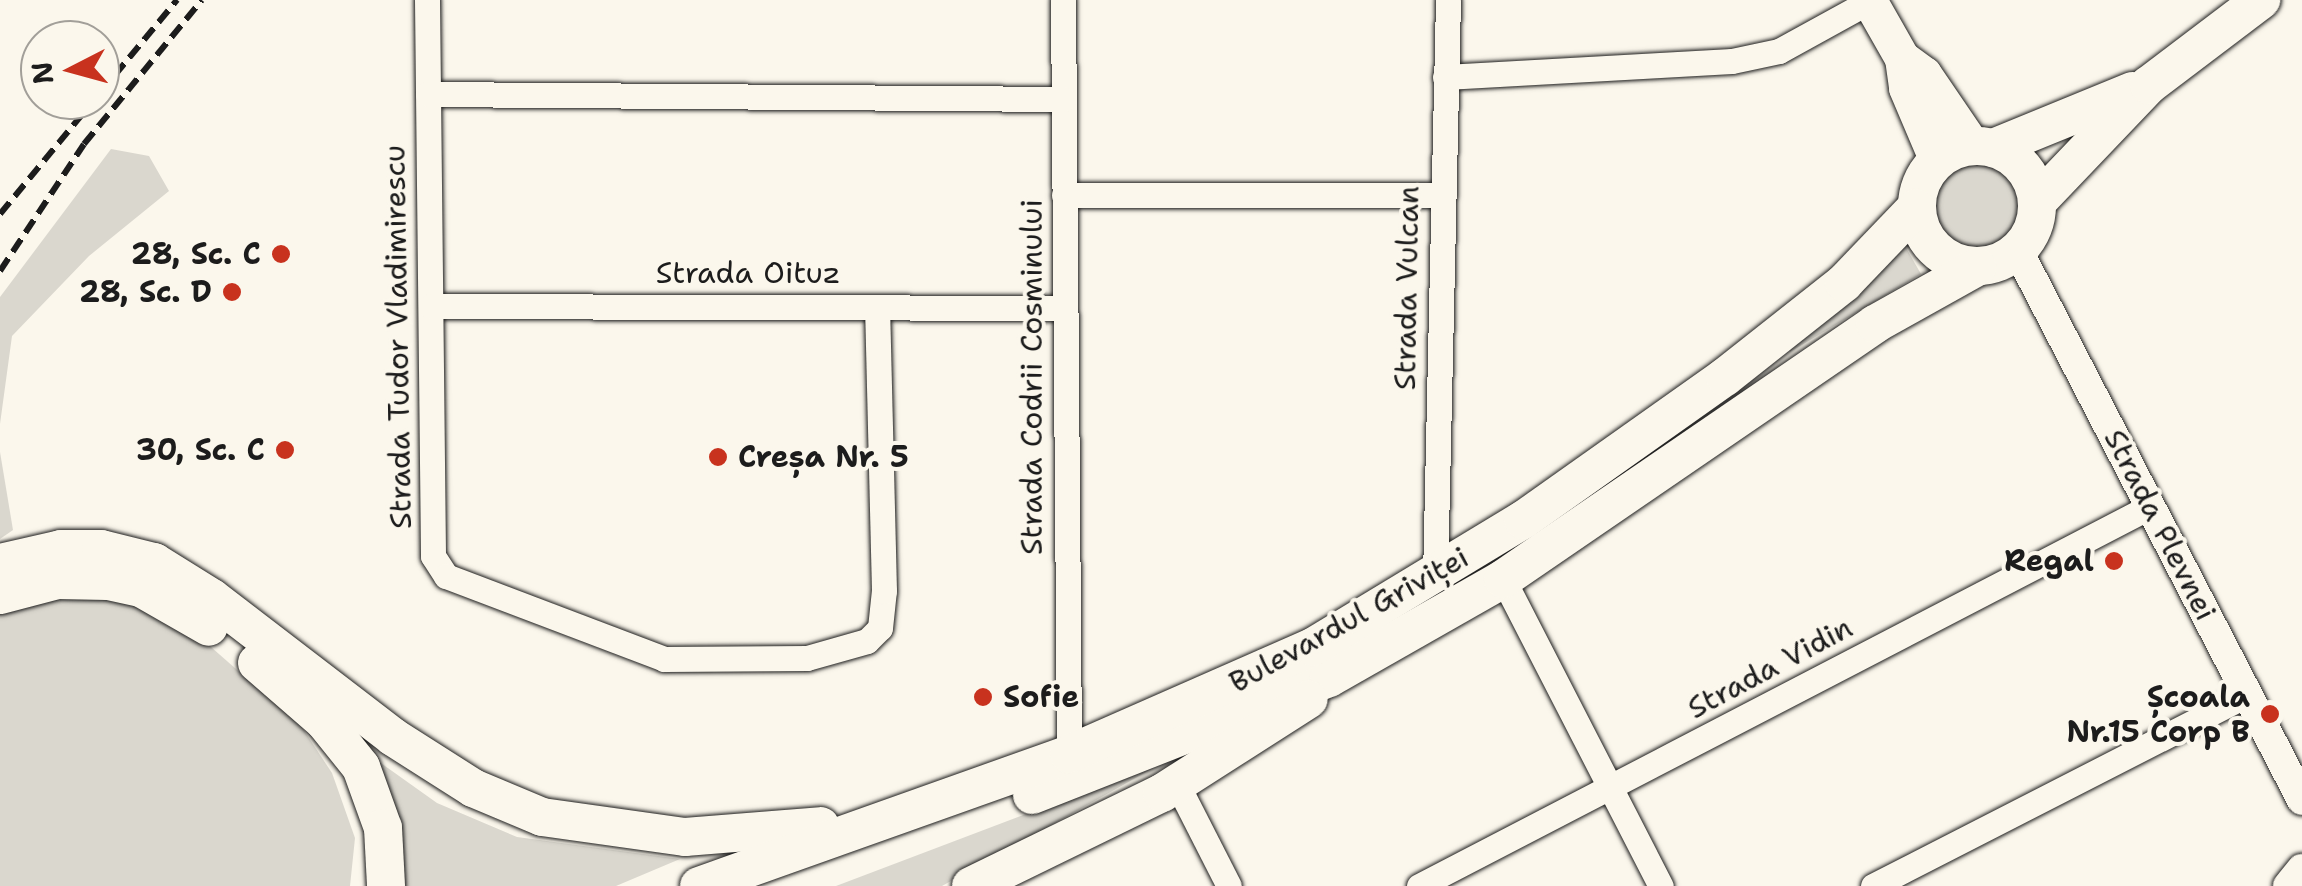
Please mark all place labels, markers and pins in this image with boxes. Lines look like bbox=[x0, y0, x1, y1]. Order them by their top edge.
place label: 28, Sc. C bbox=[131, 236, 261, 272]
marker: 28, Sc. C bbox=[270, 243, 292, 265]
place label: 28, Sc. D bbox=[79, 274, 212, 310]
marker: 28, Sc. D bbox=[221, 281, 243, 303]
place label: 30, Sc. C bbox=[136, 432, 265, 468]
marker: 30, Sc. C bbox=[274, 439, 296, 461]
place label: Creșa Nr. 5 bbox=[738, 439, 909, 475]
marker: Creșa Nr. 5 bbox=[707, 446, 729, 468]
place label: Regal bbox=[2004, 543, 2094, 579]
marker: Regal bbox=[2103, 550, 2125, 572]
place label: Sofie bbox=[1003, 679, 1079, 715]
place label: Școala Nr.15 Corp B bbox=[2066, 679, 2250, 750]
marker: Sofie bbox=[972, 686, 994, 708]
marker: Școala Nr.15 Corp B bbox=[2259, 703, 2281, 725]

